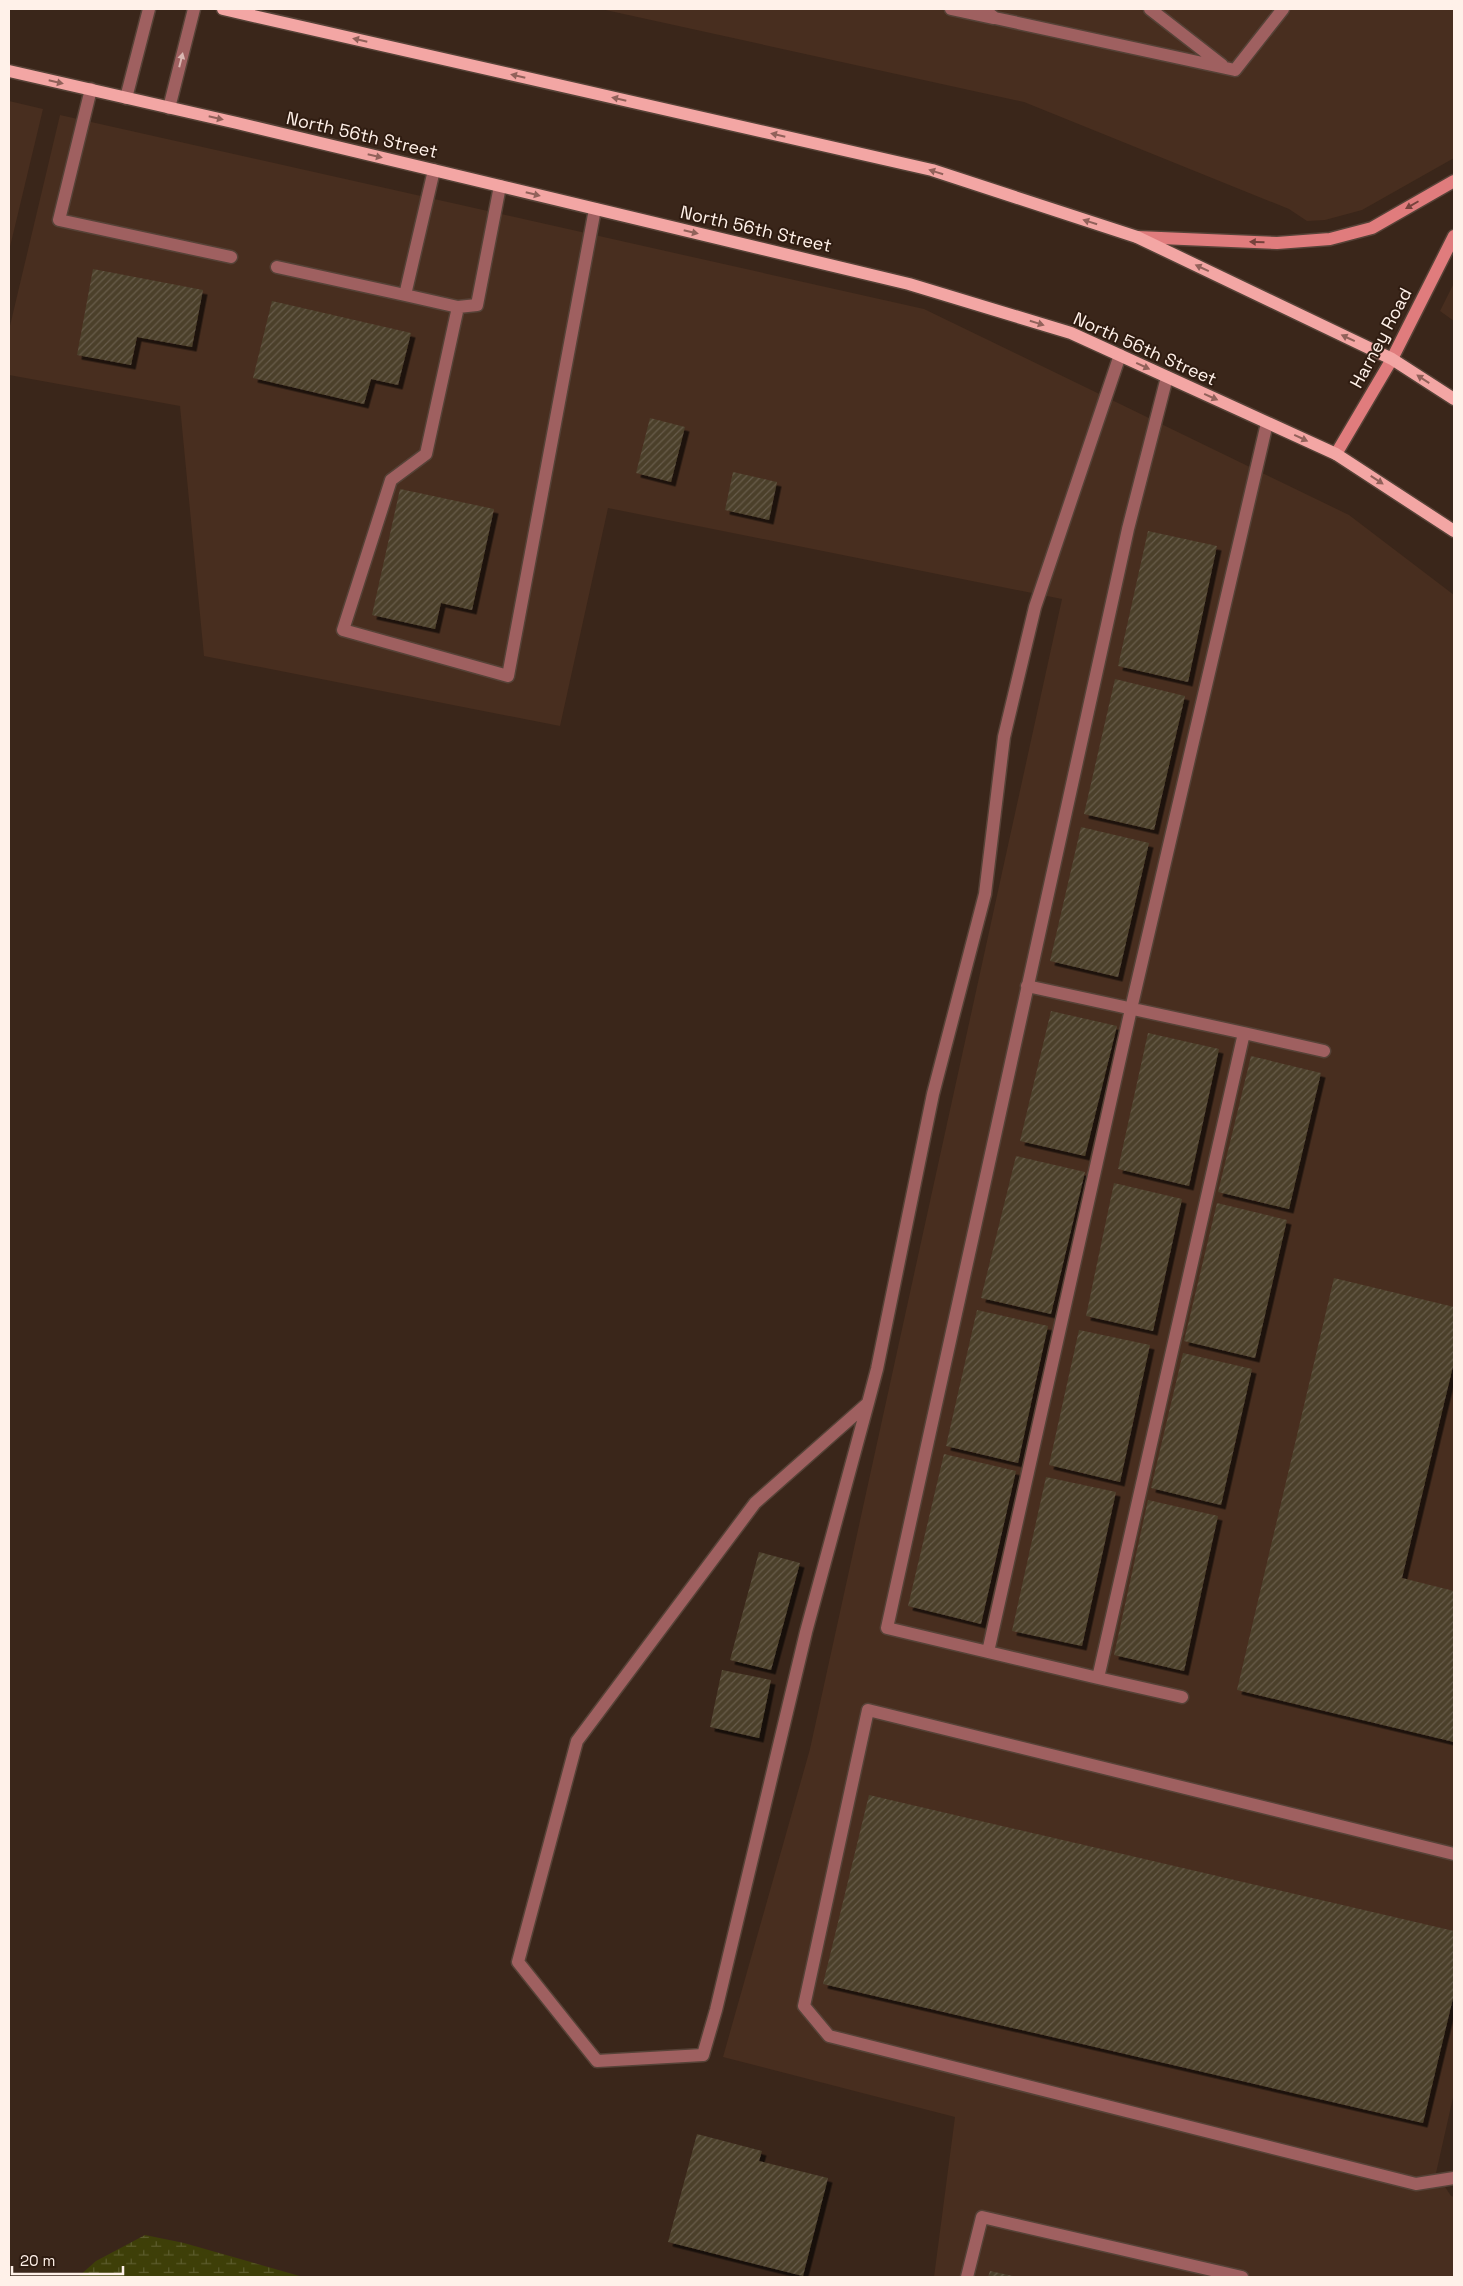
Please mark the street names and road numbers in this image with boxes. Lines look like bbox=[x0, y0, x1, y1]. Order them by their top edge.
street label: North 56th Street bbox=[284, 106, 440, 163]
street label: North 56th Street bbox=[678, 200, 834, 257]
street label: Harney Road bbox=[1344, 284, 1417, 392]
street label: North 56th Street bbox=[1070, 307, 1220, 390]

